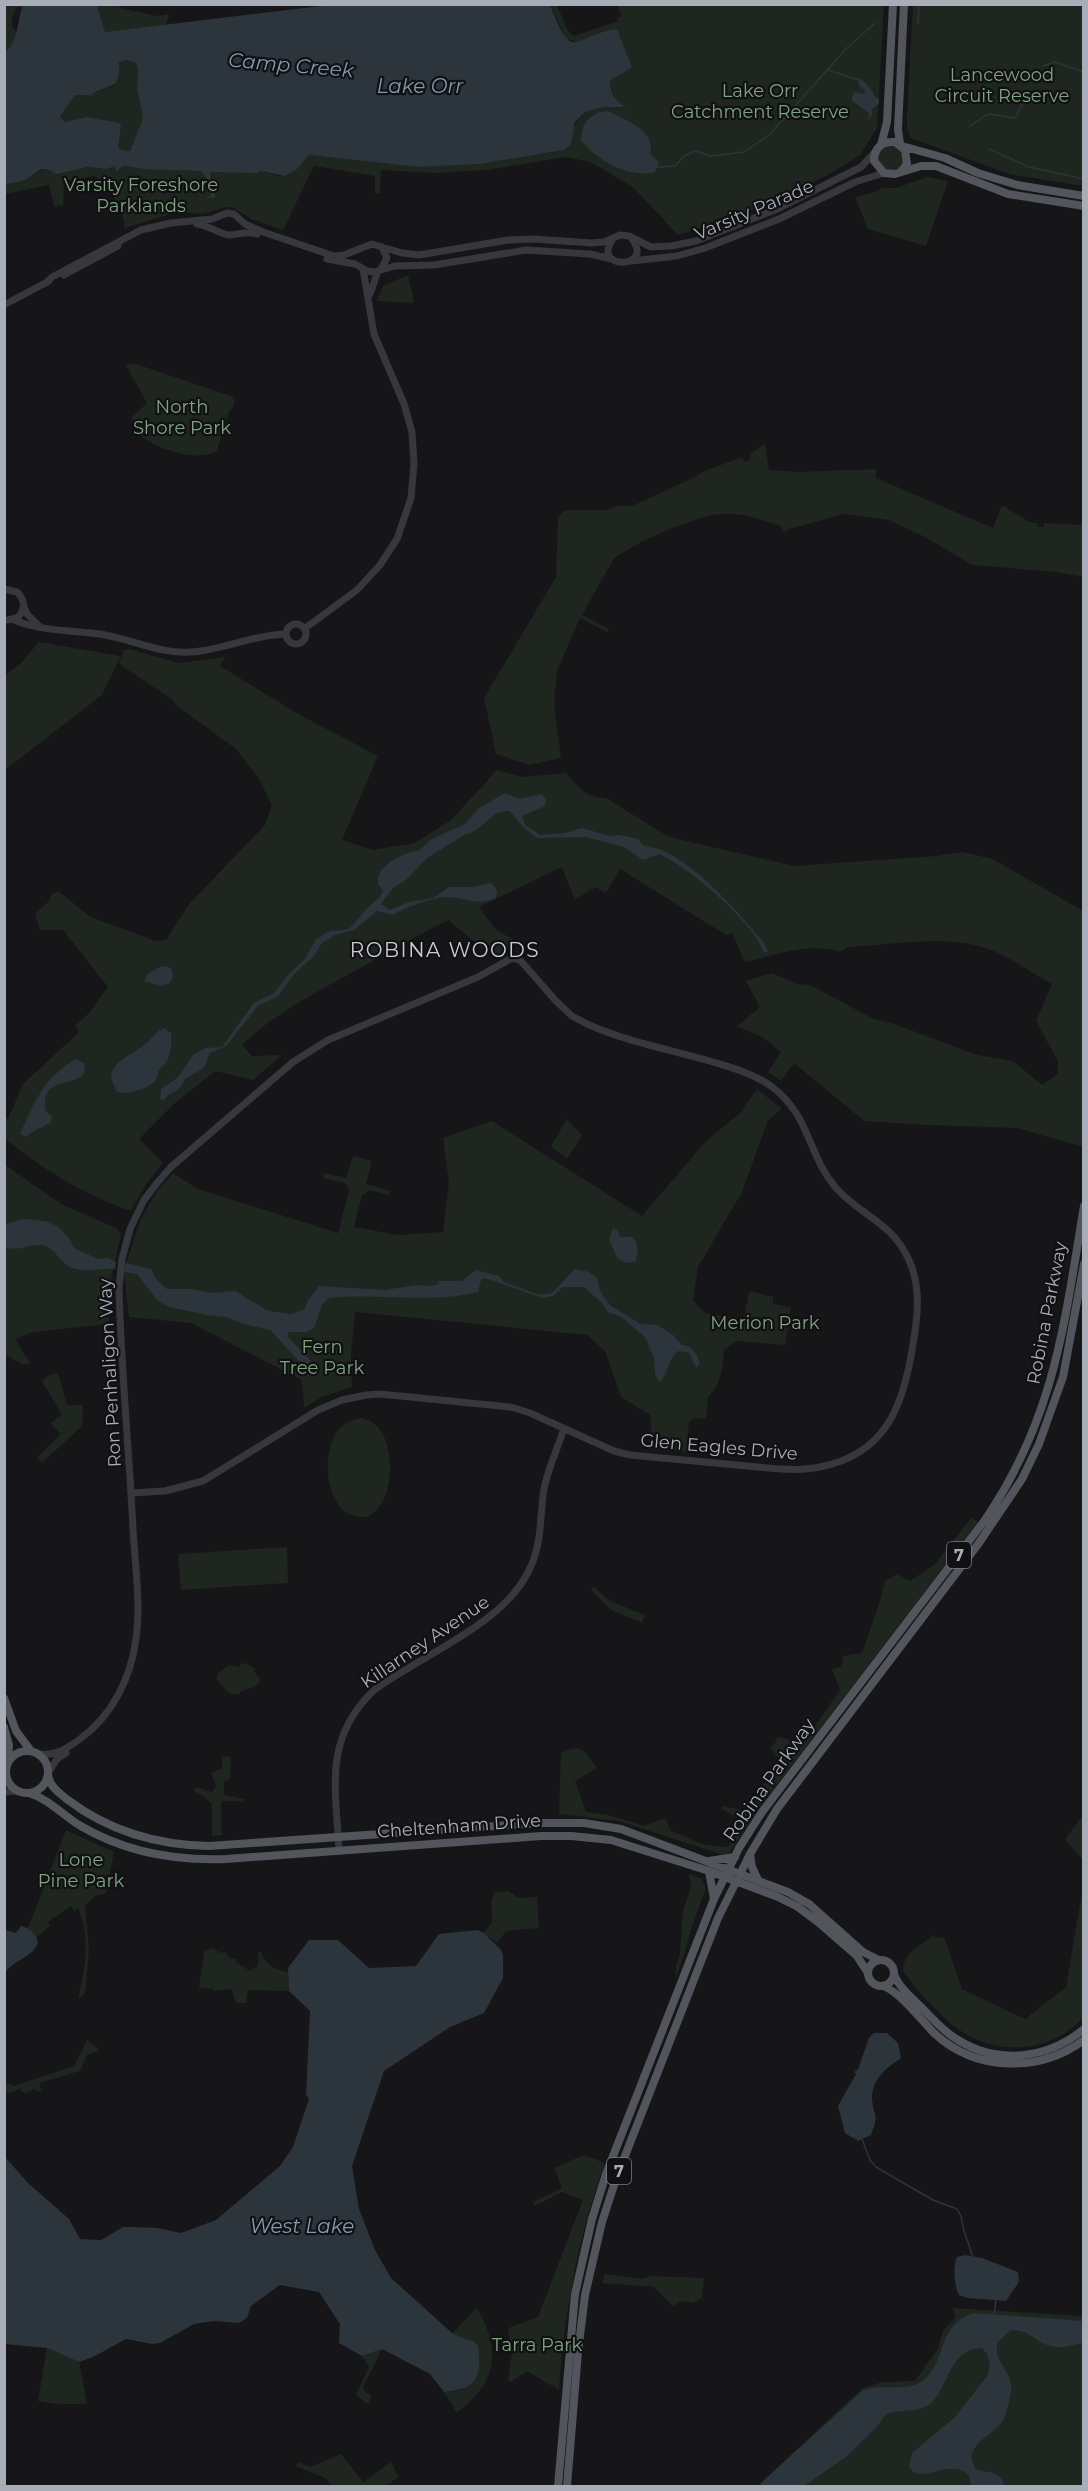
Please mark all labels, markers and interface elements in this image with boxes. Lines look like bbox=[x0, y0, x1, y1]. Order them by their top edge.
water label: Camp Creek bbox=[227, 48, 356, 83]
park label: Lancewood Circuit Reserve bbox=[935, 64, 1070, 107]
water label: Lake Orr bbox=[377, 74, 464, 98]
park label: Lake Orr Catchment Reserve bbox=[671, 80, 849, 123]
park label: Varsity Foreshore Parklands bbox=[64, 174, 218, 217]
street label: Varsity Parade bbox=[691, 175, 817, 245]
park label: North Shore Park bbox=[133, 396, 231, 439]
district label: ROBINA WOODS bbox=[350, 938, 540, 962]
street label: Robina Parkway bbox=[1022, 1240, 1072, 1386]
street label: Ron Penhaligon Way bbox=[94, 1278, 126, 1468]
park label: Merion Park bbox=[710, 1312, 820, 1334]
park label: Fern Tree Park bbox=[280, 1336, 365, 1379]
street label: Glen Eagles Drive bbox=[639, 1429, 799, 1465]
road number: 7 bbox=[947, 1542, 971, 1568]
street label: Killarney Avenue bbox=[357, 1591, 494, 1693]
street label: Robina Parkway bbox=[718, 1714, 820, 1846]
street label: Cheltenham Drive bbox=[376, 1809, 542, 1843]
park label: Lone Pine Park bbox=[38, 1849, 125, 1892]
road number: 7 bbox=[607, 2158, 631, 2184]
water label: West Lake bbox=[250, 2214, 354, 2238]
park label: Tarra Park bbox=[492, 2334, 582, 2356]

